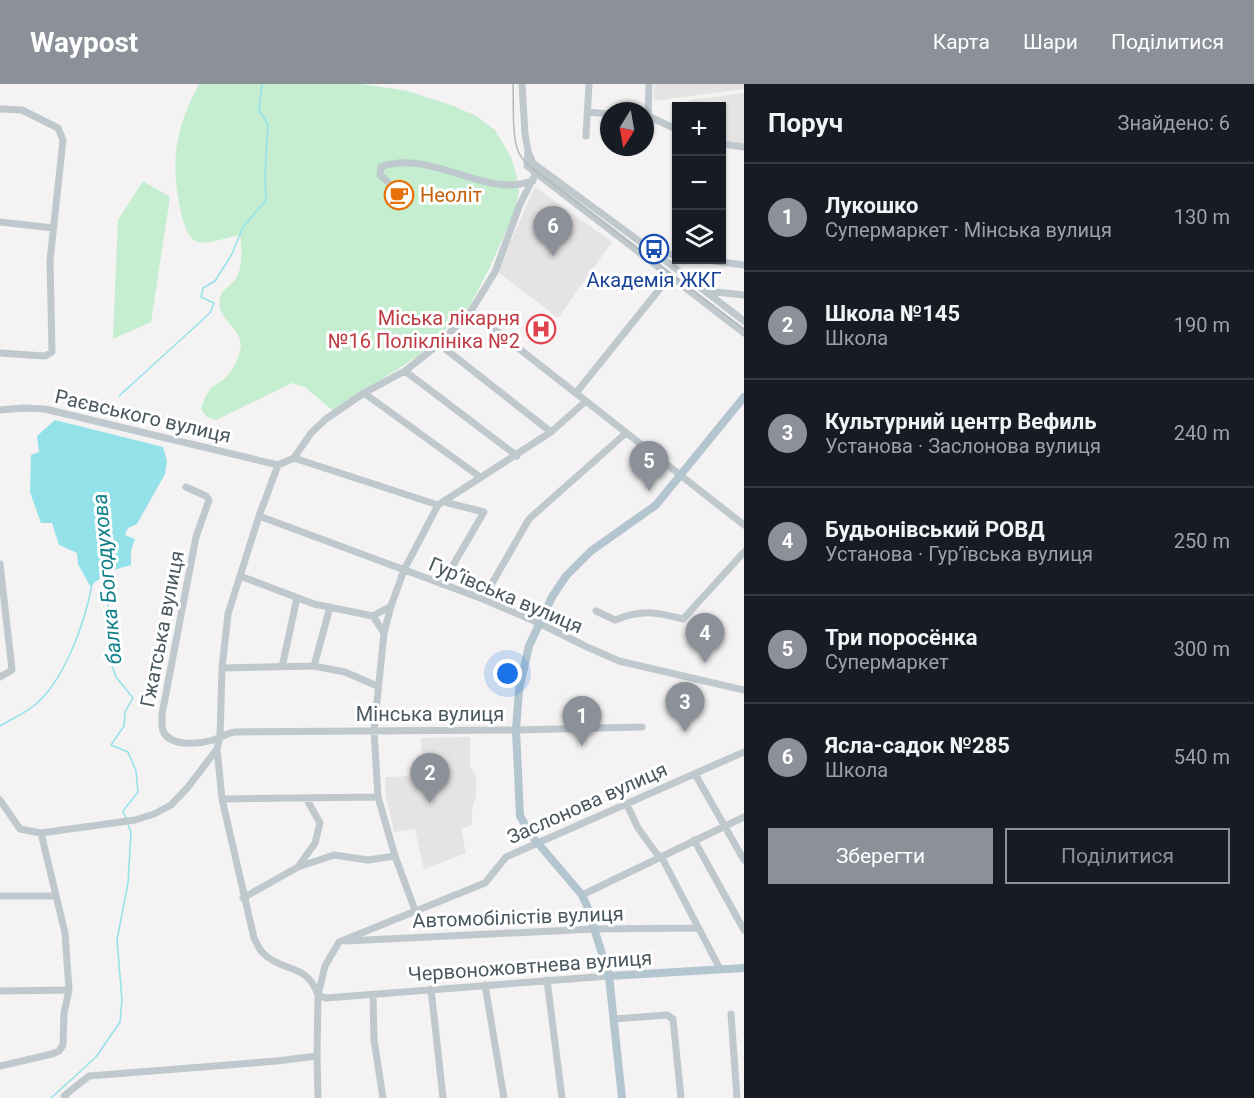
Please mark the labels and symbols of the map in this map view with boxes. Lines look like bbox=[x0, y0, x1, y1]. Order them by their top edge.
north arrow bbox=[600, 102, 654, 156]
cafe icon: Неоліт bbox=[383, 179, 415, 211]
place label: Неоліт bbox=[420, 183, 483, 207]
pin: 6 bbox=[534, 206, 572, 256]
bus stop icon: Академія ЖКГ bbox=[638, 233, 670, 265]
place label: Академія ЖКГ bbox=[586, 268, 722, 292]
place label: Міська лікарня №16 Поліклініка №2 bbox=[328, 306, 520, 353]
hospital icon: Міська лікарня №16 Поліклініка №2 bbox=[525, 313, 557, 345]
street label: Раєвського вулиця bbox=[53, 384, 233, 448]
pin: 5 bbox=[630, 442, 668, 491]
water label: балка Богодухова bbox=[88, 493, 126, 665]
street label: Гжатська вулиця bbox=[135, 549, 189, 709]
street label: Гур’ївська вулиця bbox=[425, 552, 587, 638]
pin: 4 bbox=[686, 614, 724, 663]
your location bbox=[493, 659, 522, 688]
pin: 3 bbox=[666, 682, 704, 732]
pin: 1 bbox=[562, 696, 602, 746]
street label: Мінська вулиця bbox=[356, 702, 504, 726]
pin: 2 bbox=[410, 754, 450, 803]
street label: Заслонова вулиця bbox=[503, 757, 671, 849]
street label: Автомобілістів вулиця bbox=[412, 901, 624, 933]
street label: Червоножовтнева вулиця bbox=[407, 946, 653, 986]

